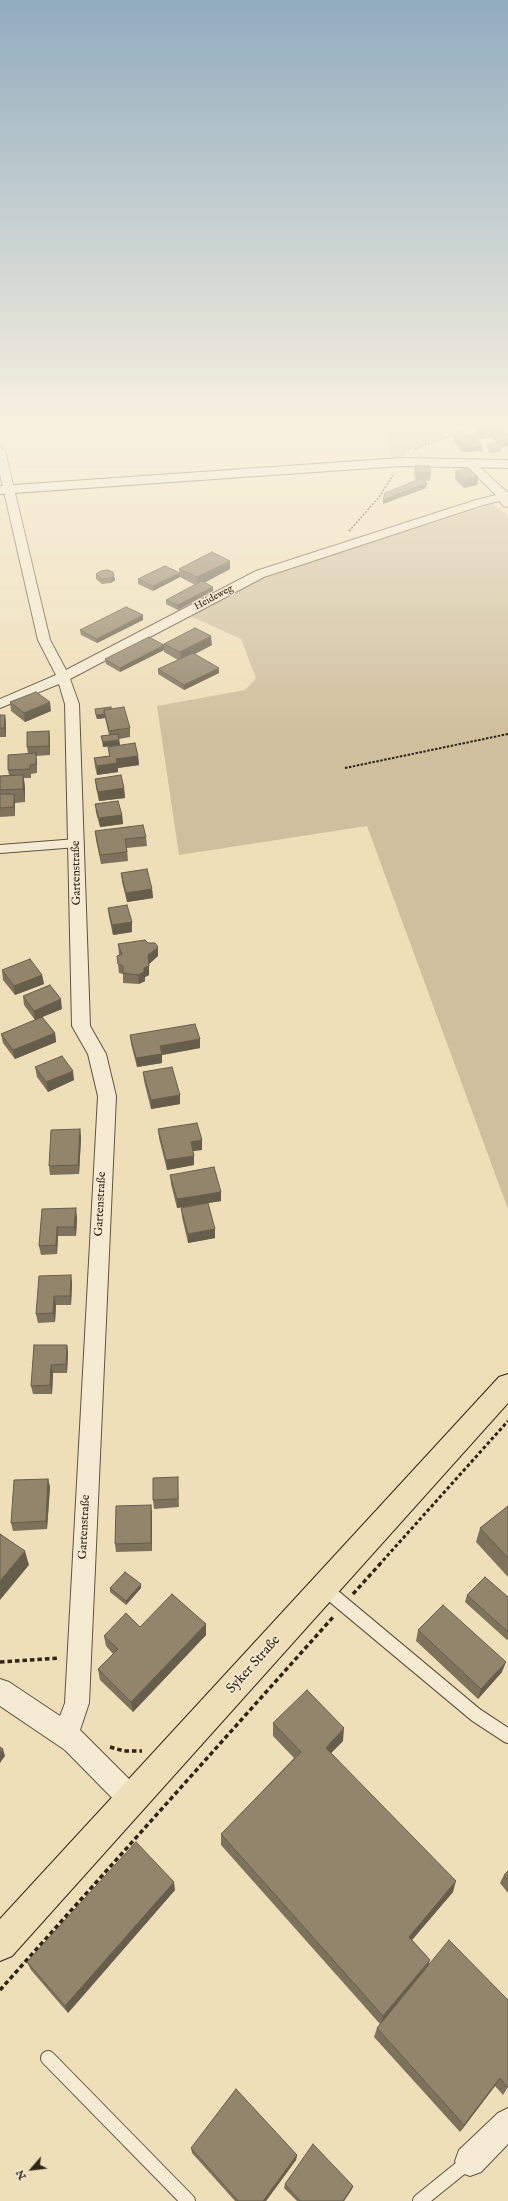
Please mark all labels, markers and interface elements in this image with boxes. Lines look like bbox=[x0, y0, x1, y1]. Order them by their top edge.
street label: Heideweg bbox=[193, 583, 235, 613]
street label: Gartenstraße bbox=[69, 840, 85, 906]
street label: Gartenstraße bbox=[92, 1171, 110, 1237]
street label: Gartenstraße bbox=[76, 1494, 94, 1560]
street label: Syker Straße bbox=[223, 1632, 285, 1698]
north arrow bbox=[12, 2149, 52, 2189]
text: N bbox=[13, 2167, 30, 2182]

